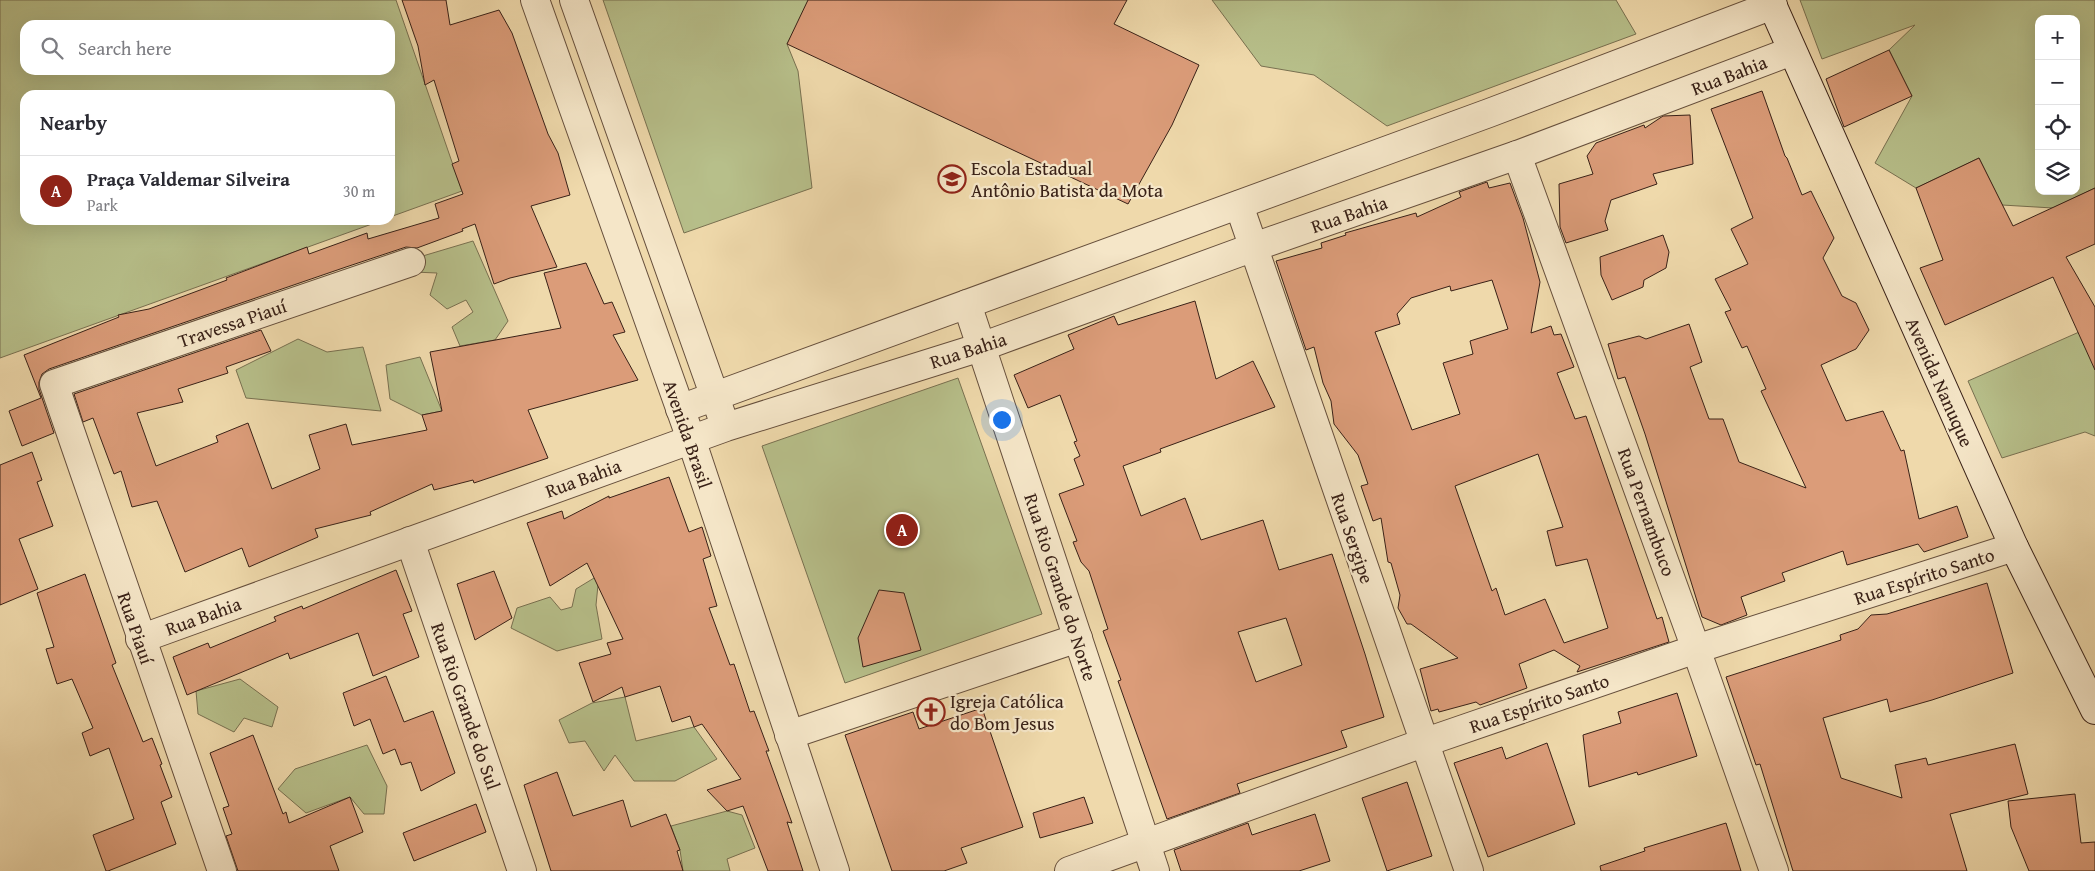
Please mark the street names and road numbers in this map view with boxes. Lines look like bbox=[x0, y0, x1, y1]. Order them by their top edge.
street label: Rua Bahia bbox=[1687, 48, 1771, 102]
street label: Rua Bahia bbox=[1307, 188, 1391, 240]
street label: Travessa Piauí bbox=[174, 291, 291, 355]
street label: Avenida Nanuque bbox=[1899, 313, 1981, 451]
street label: Rua Bahia bbox=[926, 324, 1010, 376]
street label: Avenida Brasil bbox=[656, 376, 720, 492]
street label: Rua Pernambuco bbox=[1611, 444, 1683, 580]
street label: Rua Bahia bbox=[541, 451, 625, 505]
street label: Rua Sergipe bbox=[1324, 489, 1382, 587]
street label: Rua Rio Grande do Norte bbox=[1017, 490, 1105, 685]
street label: Rua Espírito Santo bbox=[1850, 540, 1998, 612]
street label: Rua Piauí bbox=[111, 588, 162, 668]
street label: Rua Bahia bbox=[161, 589, 245, 643]
street label: Rua Rio Grande do Sul bbox=[424, 619, 508, 793]
street label: Rua Espírito Santo bbox=[1465, 666, 1613, 740]

